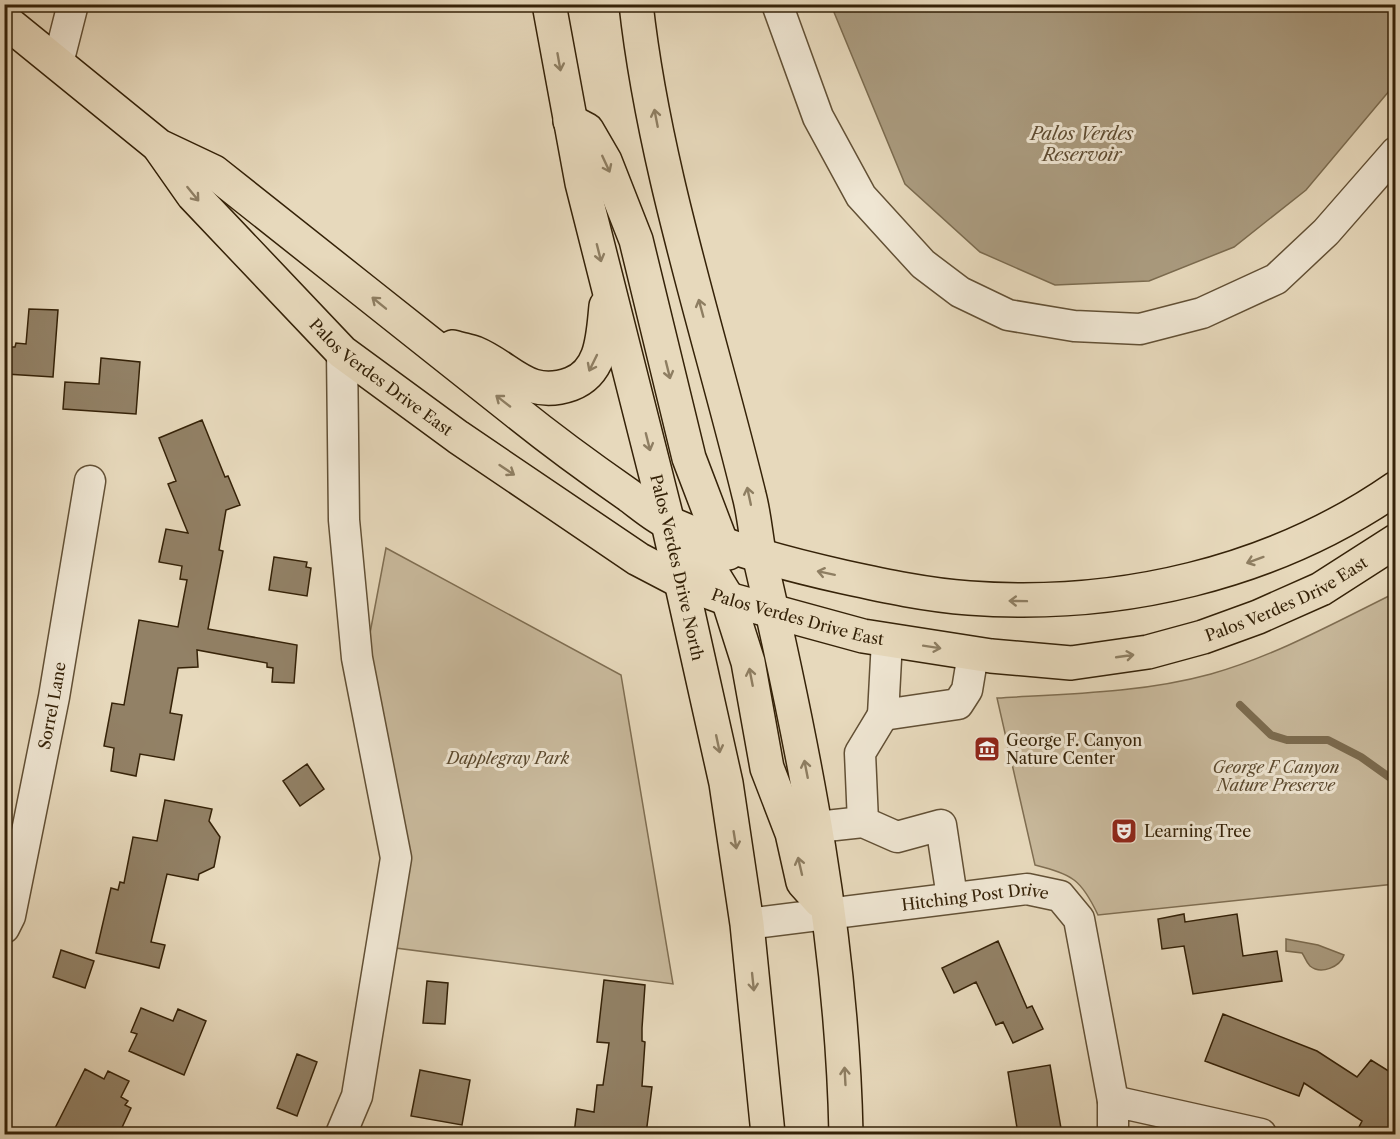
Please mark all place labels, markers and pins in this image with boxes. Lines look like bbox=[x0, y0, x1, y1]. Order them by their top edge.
place label: George F. Canyon Nature Center bbox=[1006, 730, 1142, 768]
museum icon: George F. Canyon Nature Center bbox=[972, 734, 1002, 764]
theatre icon: Learning Tree bbox=[1109, 816, 1139, 846]
place label: Learning Tree bbox=[1144, 821, 1251, 841]

